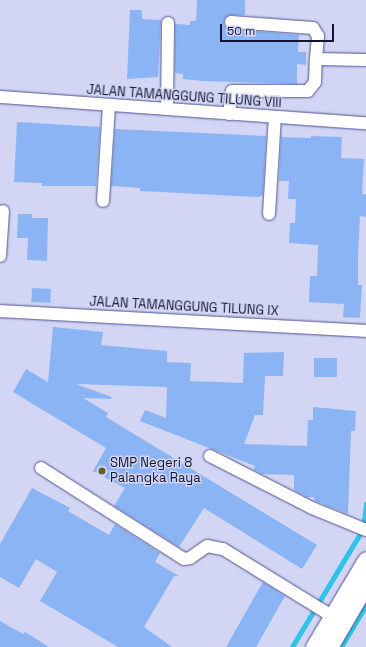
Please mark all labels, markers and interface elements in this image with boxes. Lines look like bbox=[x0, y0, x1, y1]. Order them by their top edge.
scale bar bbox=[222, 16, 336, 42]
text: 50 m bbox=[227, 23, 255, 39]
street label: JALAN TAMANGGUNG TILUNG VIII bbox=[85, 82, 283, 112]
street label: JALAN TAMANGGUNG TILUNG IX bbox=[88, 294, 280, 320]
place label: SMP Negeri 8 Palangka Raya bbox=[110, 456, 201, 487]
marker: SMP Negeri 8 Palangka Raya bbox=[97, 466, 107, 476]

